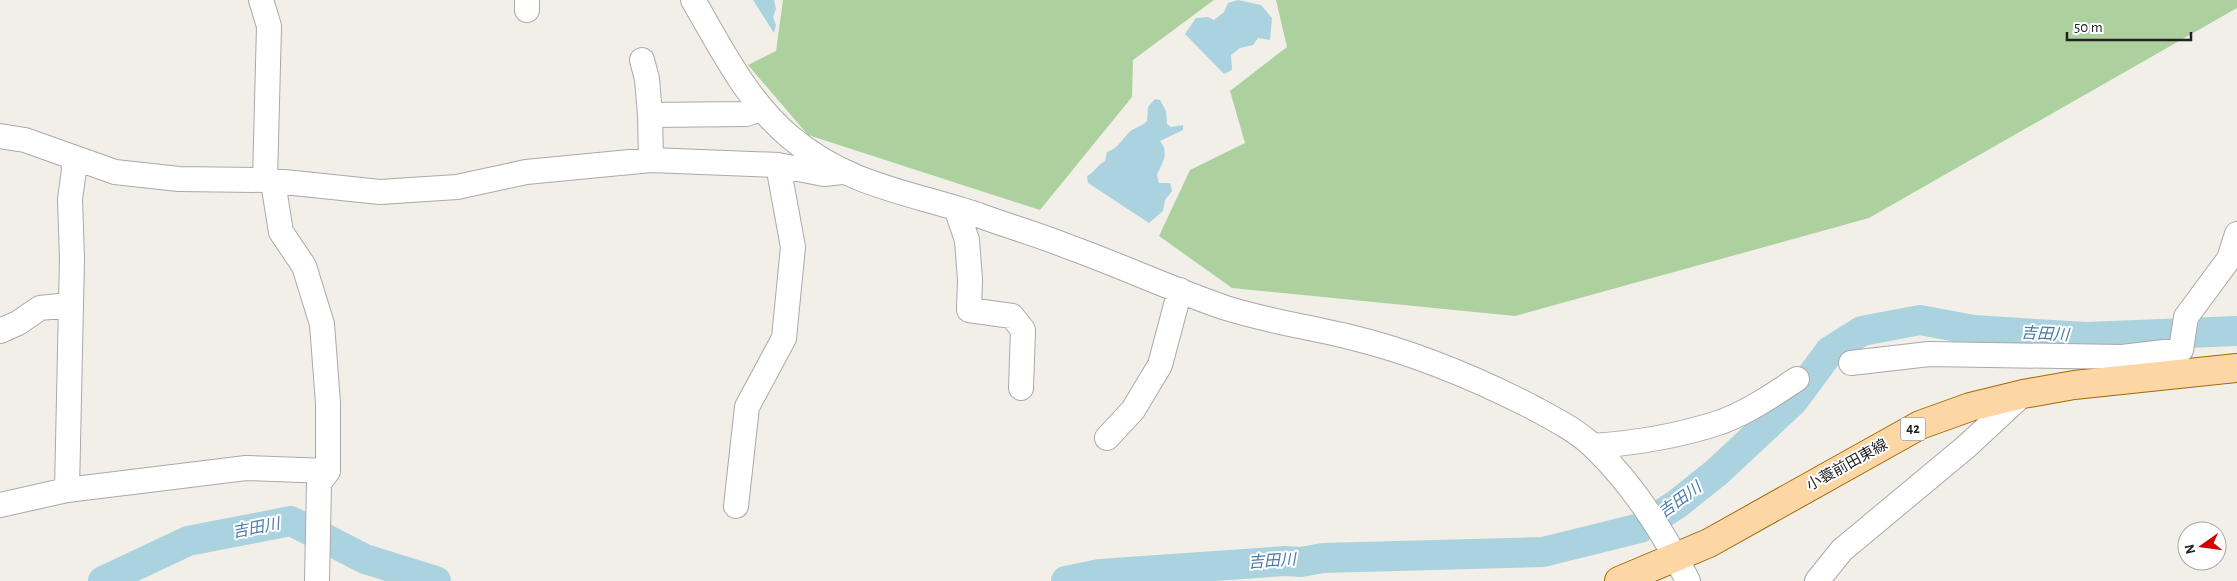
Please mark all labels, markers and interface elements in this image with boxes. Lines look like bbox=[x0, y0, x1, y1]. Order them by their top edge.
scale bar bbox=[2067, 10, 2191, 42]
text: 50 m bbox=[2074, 20, 2103, 35]
water label: 吉田川 bbox=[2021, 324, 2071, 343]
road number: 42 bbox=[1900, 418, 1926, 440]
street label: 小蓑前田東線 bbox=[1804, 436, 1890, 493]
water label: 吉田川 bbox=[1655, 477, 1706, 521]
water label: 吉田川 bbox=[231, 514, 283, 540]
north arrow bbox=[2177, 521, 2227, 571]
text: N bbox=[2182, 542, 2198, 555]
water label: 吉田川 bbox=[1247, 550, 1298, 571]

